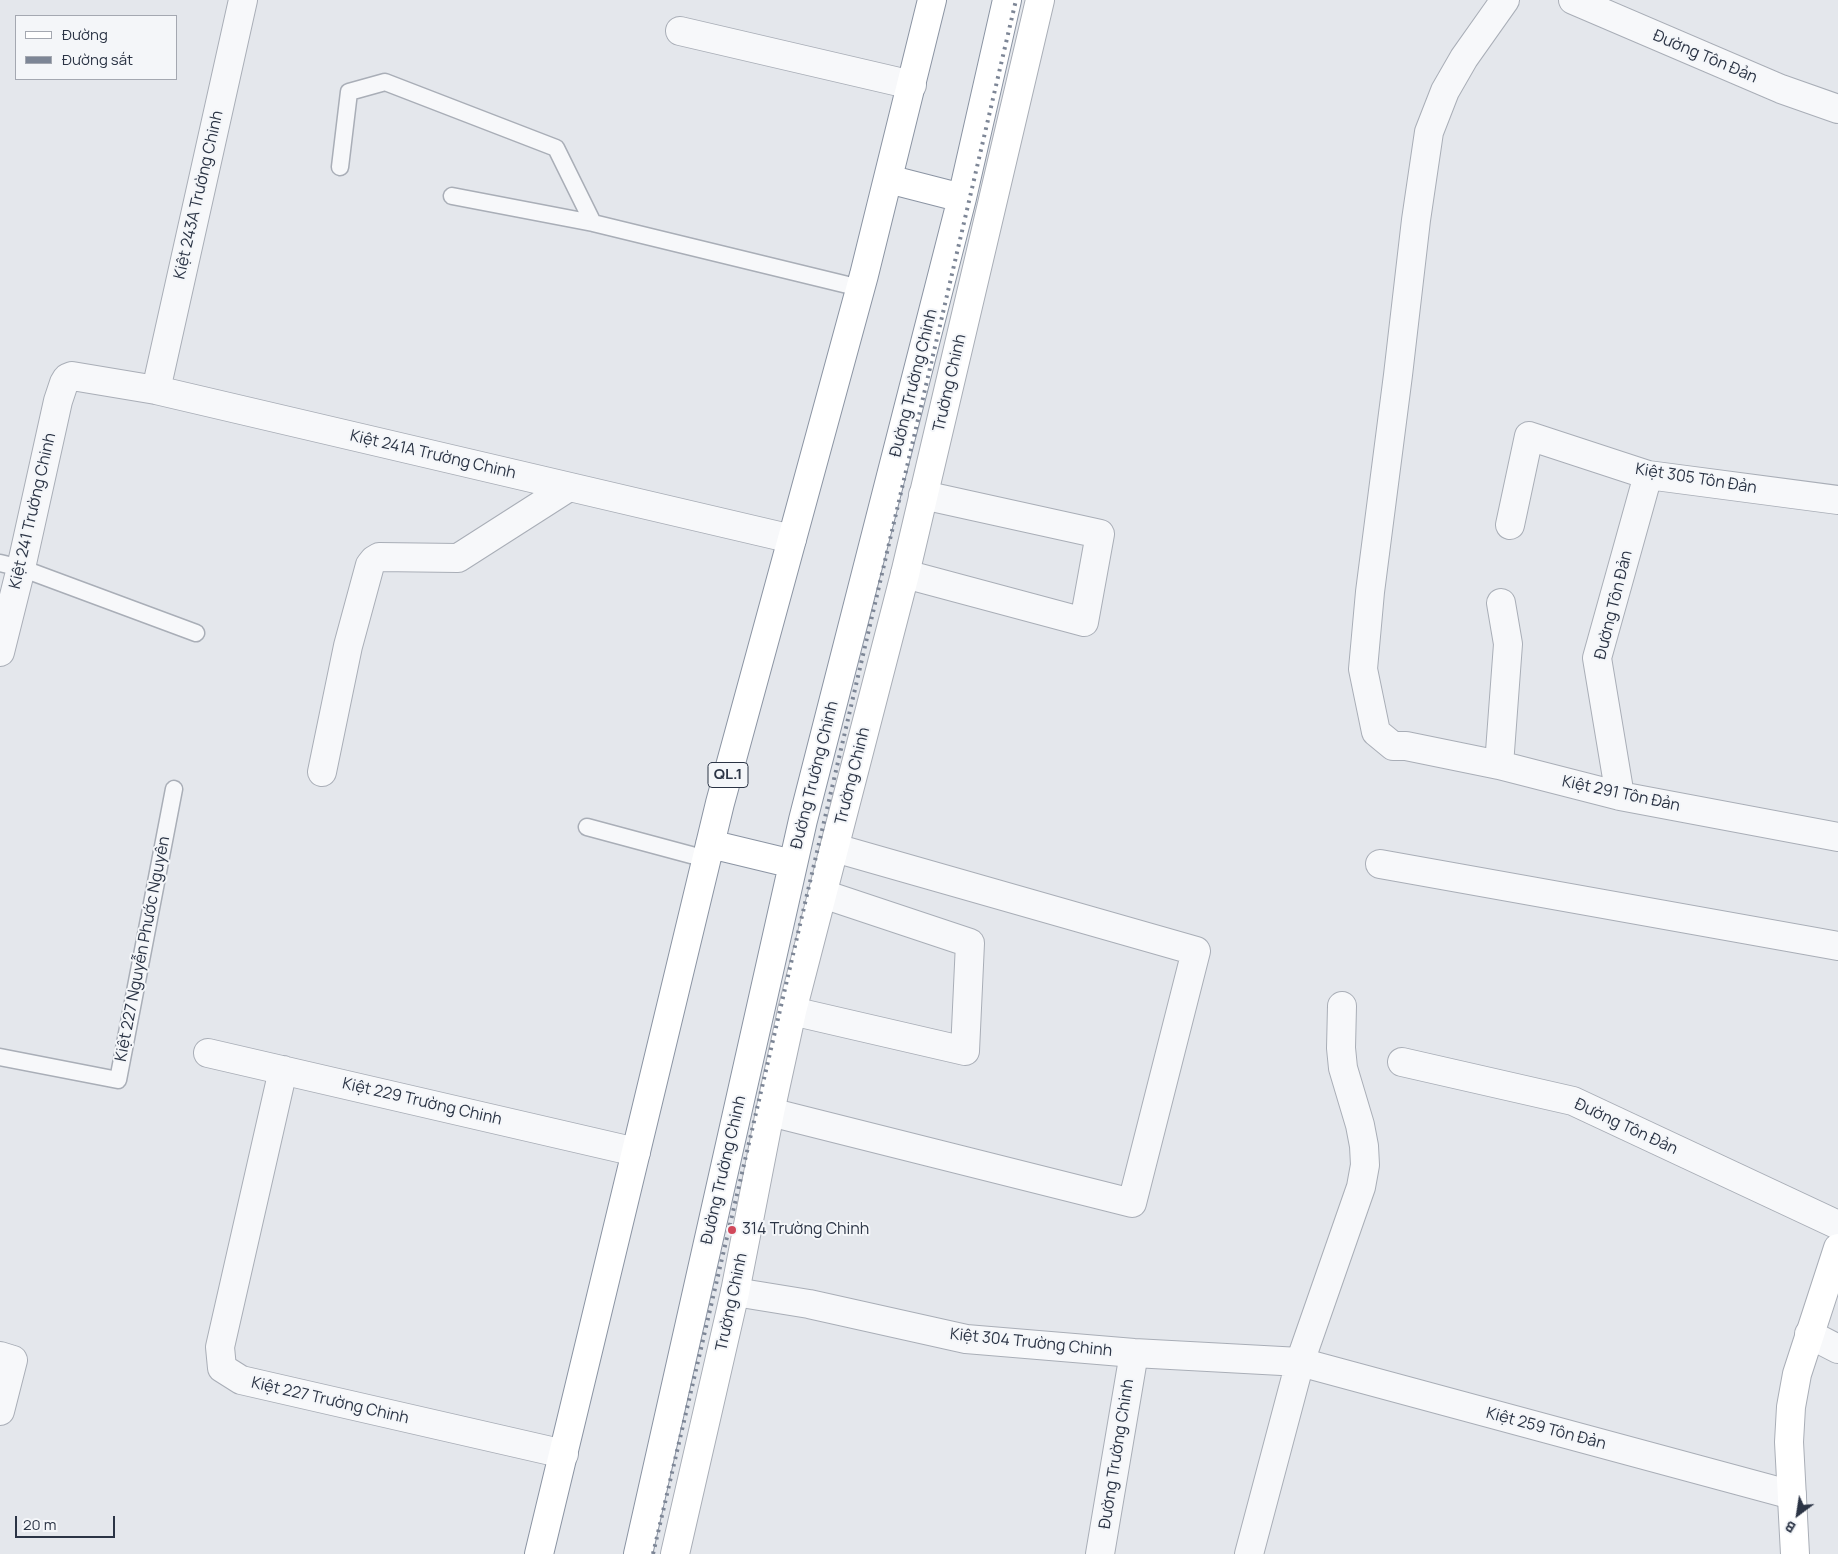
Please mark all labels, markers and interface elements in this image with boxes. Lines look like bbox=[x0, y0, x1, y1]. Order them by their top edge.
legend bbox=[15, 15, 178, 80]
text: Đường bbox=[62, 24, 108, 45]
street label: Đường Tôn Đản bbox=[1650, 26, 1760, 88]
text: Đường sắt bbox=[62, 49, 133, 70]
street label: Kiệt 243A Trường Chinh bbox=[170, 109, 228, 281]
street label: Đường Trường Chinh bbox=[886, 307, 942, 459]
street label: Trường Chinh bbox=[929, 332, 971, 434]
street label: Kiệt 241A Trường Chinh bbox=[348, 427, 518, 483]
street label: Kiệt 241 Trường Chinh bbox=[6, 431, 60, 591]
street label: Kiệt 305 Tôn Đản bbox=[1634, 460, 1758, 498]
street label: Đường Tôn Đản bbox=[1591, 549, 1637, 661]
street label: Đường Trường Chinh bbox=[787, 699, 843, 851]
street label: Trường Chinh bbox=[832, 725, 874, 827]
road number: QL.1 bbox=[708, 762, 748, 788]
street label: Kiệt 291 Tôn Đản bbox=[1560, 772, 1682, 816]
street label: Kiệt 227 Nguyễn Phước Nguyên bbox=[112, 835, 174, 1063]
street label: Kiệt 229 Trường Chinh bbox=[340, 1074, 504, 1130]
street label: Đường Trường Chinh bbox=[698, 1094, 750, 1246]
street label: Đường Tôn Đản bbox=[1571, 1095, 1681, 1159]
place label: 314 Trường Chinh bbox=[742, 1220, 869, 1240]
marker: 314 Trường Chinh bbox=[726, 1224, 738, 1236]
street label: Trường Chinh bbox=[712, 1251, 752, 1353]
street label: Kiệt 304 Trường Chinh bbox=[949, 1325, 1113, 1361]
street label: Kiệt 227 Trường Chinh bbox=[249, 1374, 411, 1428]
street label: Đường Trường Chinh bbox=[1096, 1378, 1138, 1530]
street label: Kiệt 259 Tôn Đản bbox=[1484, 1404, 1608, 1454]
north arrow bbox=[1773, 1489, 1823, 1539]
scale bar bbox=[18, 1506, 118, 1538]
text: 20 m bbox=[23, 1514, 56, 1535]
text: B bbox=[1781, 1517, 1799, 1538]

